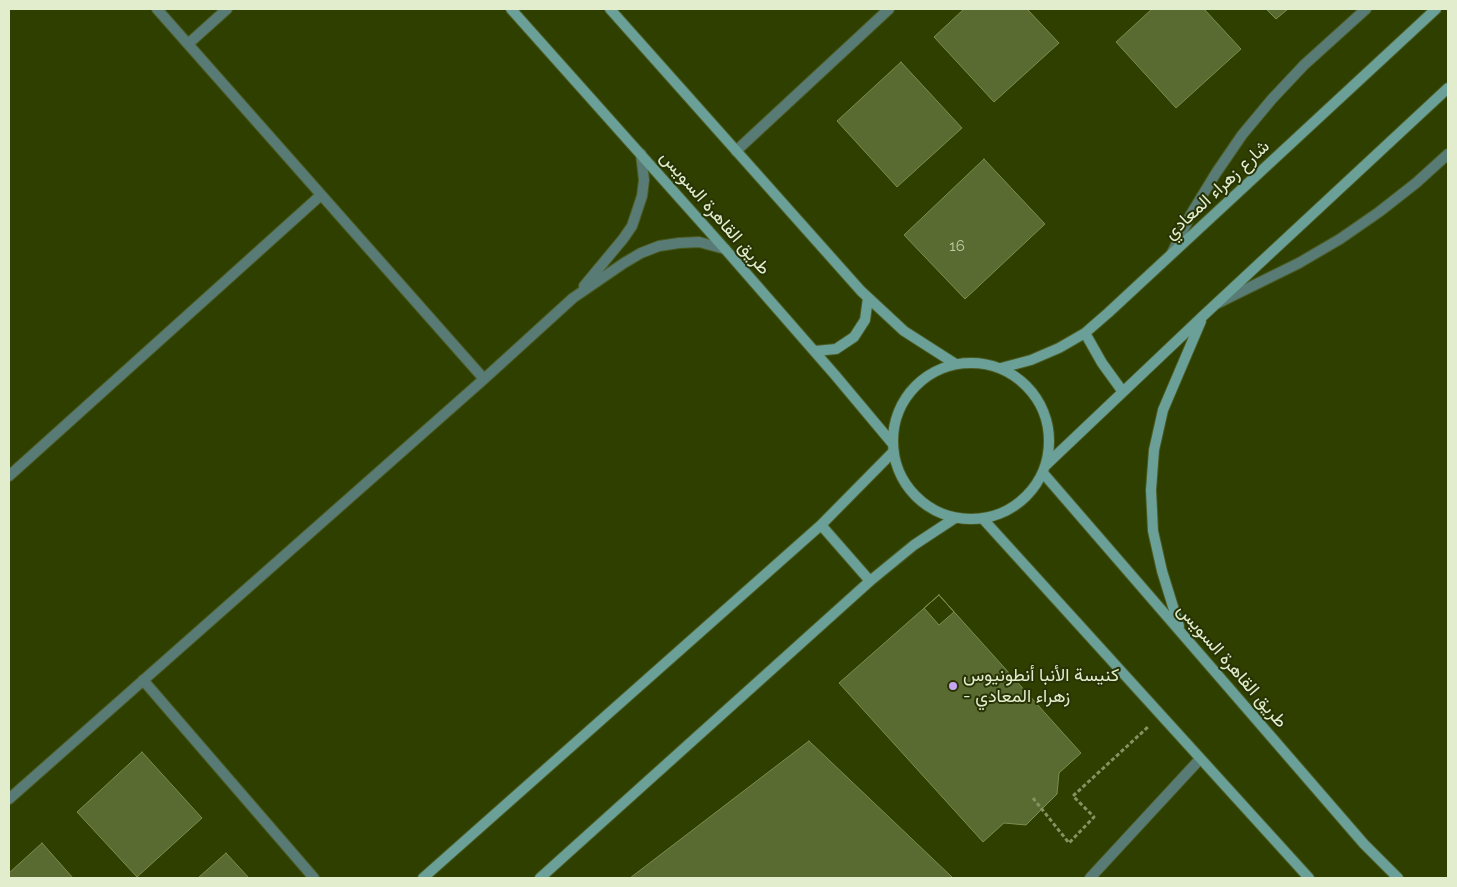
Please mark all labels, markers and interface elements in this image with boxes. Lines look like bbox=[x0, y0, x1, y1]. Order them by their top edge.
street label: شارع زهراء المعادي bbox=[1160, 136, 1274, 244]
street label: طريق القاهرة السويس bbox=[655, 147, 775, 279]
house number: 16 bbox=[949, 237, 965, 255]
street label: طريق القاهرة السويس bbox=[1172, 600, 1292, 732]
place label: كنيسة الأنبا أنطونيوس - زهراء المعادي bbox=[963, 665, 1119, 708]
marker: كنيسة الأنبا أنطونيوس - زهراء المعادي bbox=[947, 680, 959, 692]

